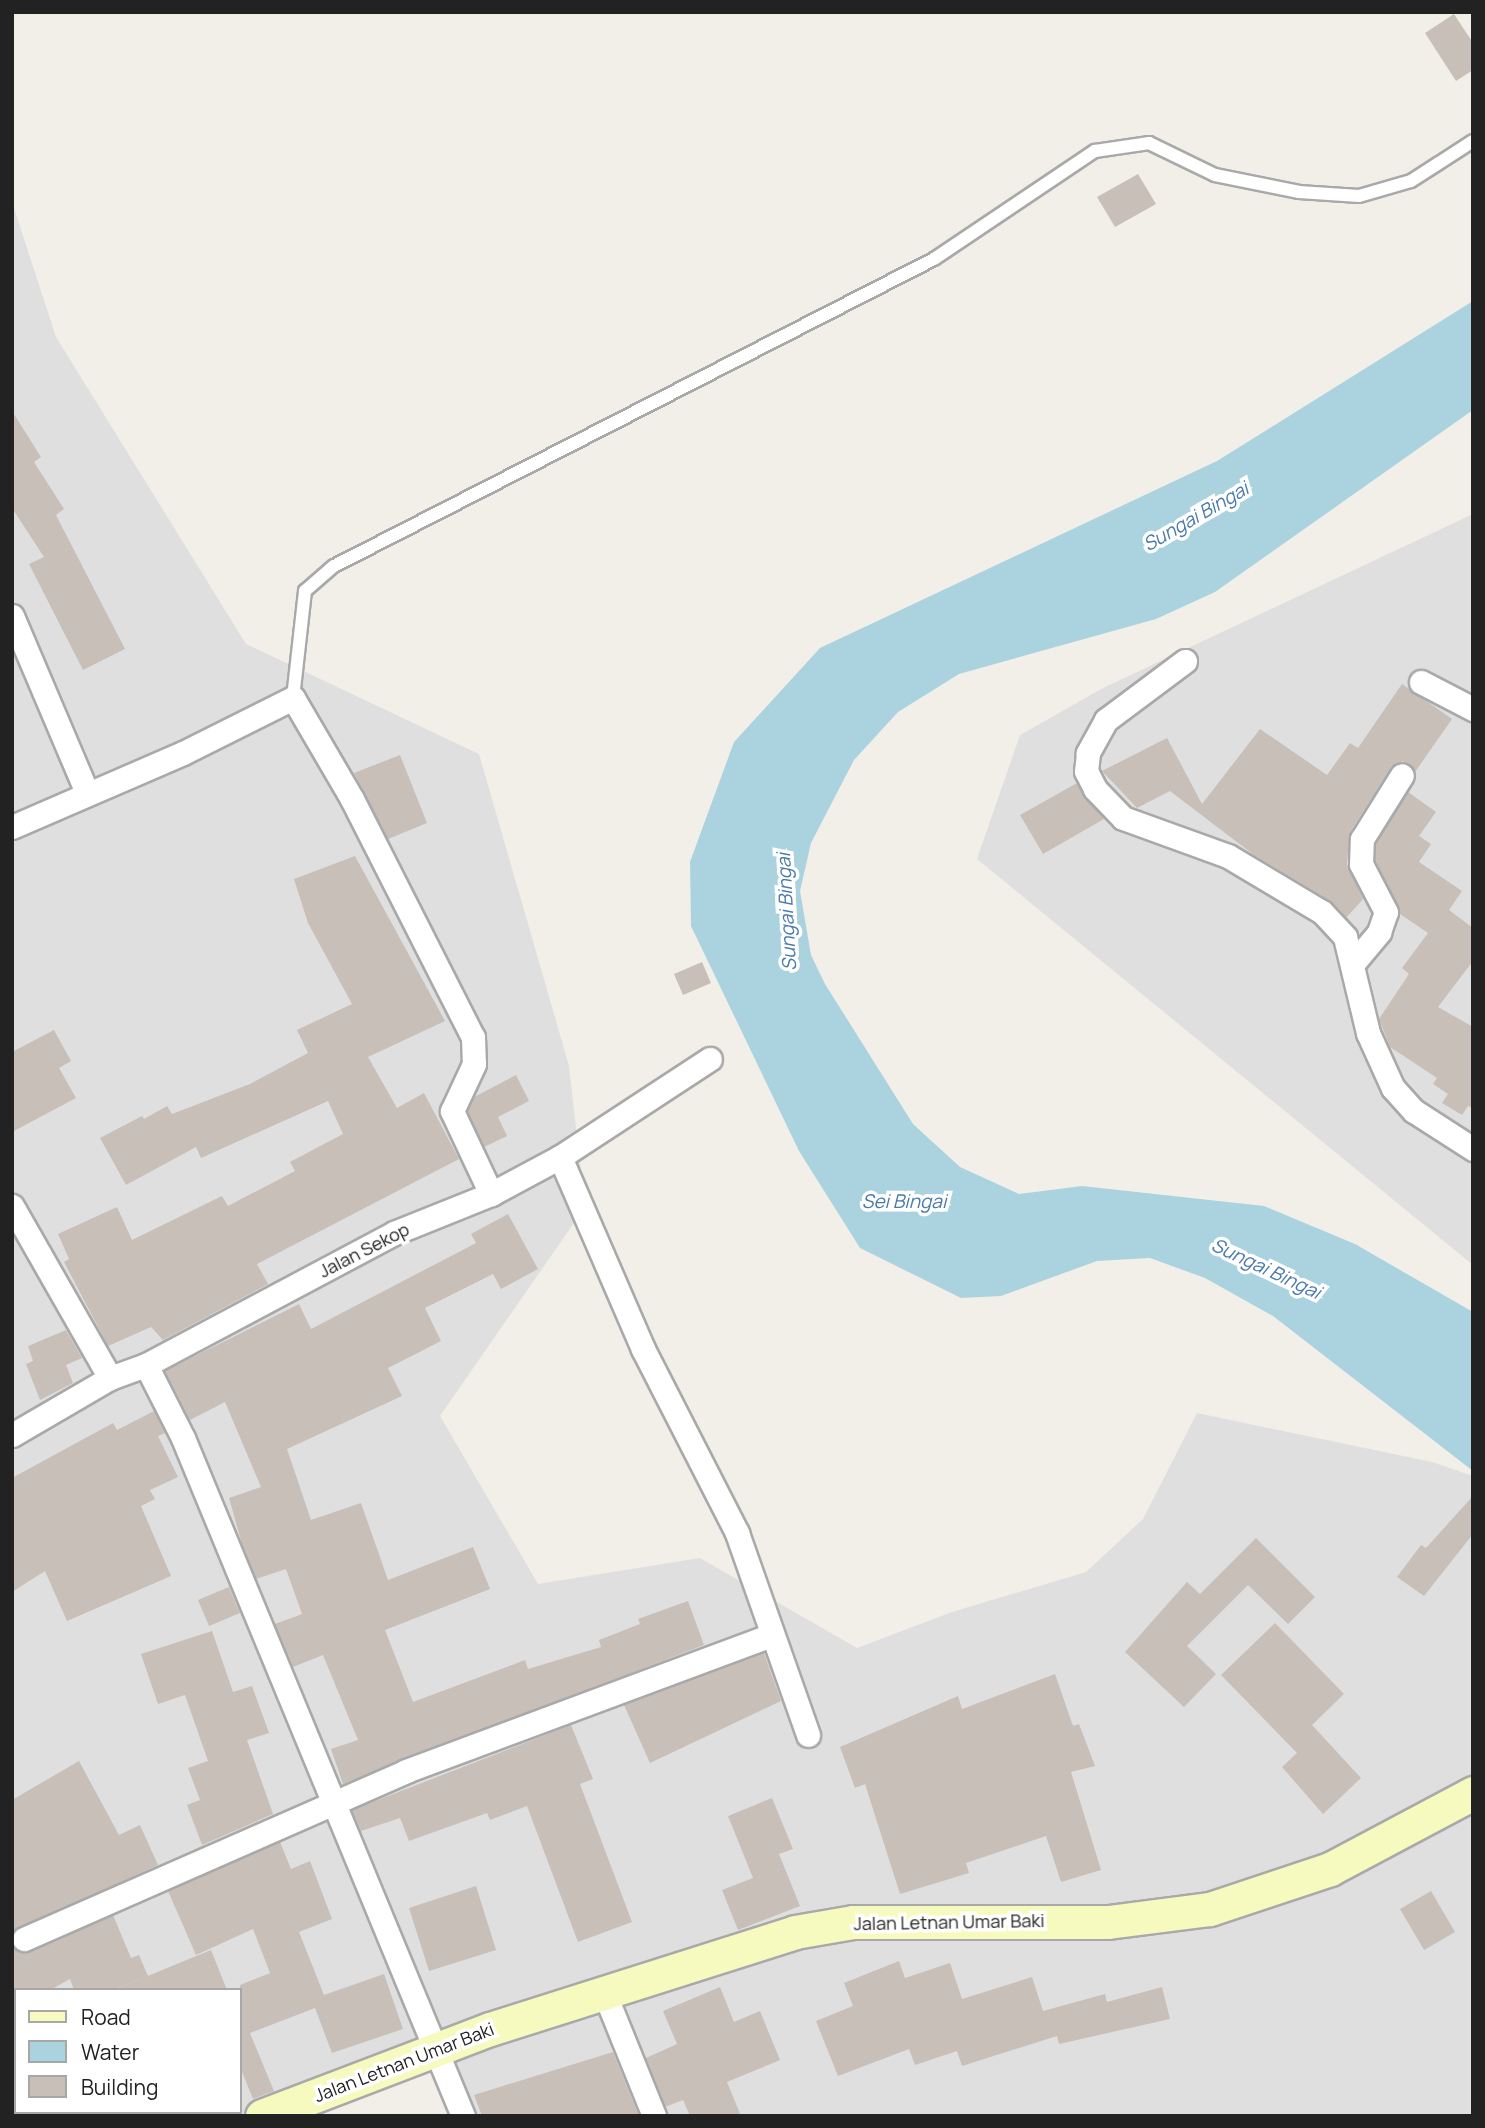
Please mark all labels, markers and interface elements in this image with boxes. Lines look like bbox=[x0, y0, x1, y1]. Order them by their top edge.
water label: Sungai Bingai bbox=[1139, 478, 1253, 556]
water label: Sungai Bingai bbox=[773, 853, 801, 971]
water label: Sei Bingai bbox=[862, 1191, 946, 1213]
street label: Jalan Sekop bbox=[315, 1218, 413, 1282]
water label: Sungai Bingai bbox=[1208, 1234, 1324, 1304]
street label: Jalan Letnan Umar Baki bbox=[853, 1910, 1045, 1934]
legend bbox=[14, 1988, 242, 2114]
text: Road bbox=[81, 2003, 131, 2031]
street label: Jalan Letnan Umar Baki bbox=[311, 2018, 497, 2106]
text: Water bbox=[81, 2038, 139, 2066]
text: Building bbox=[81, 2073, 158, 2101]

